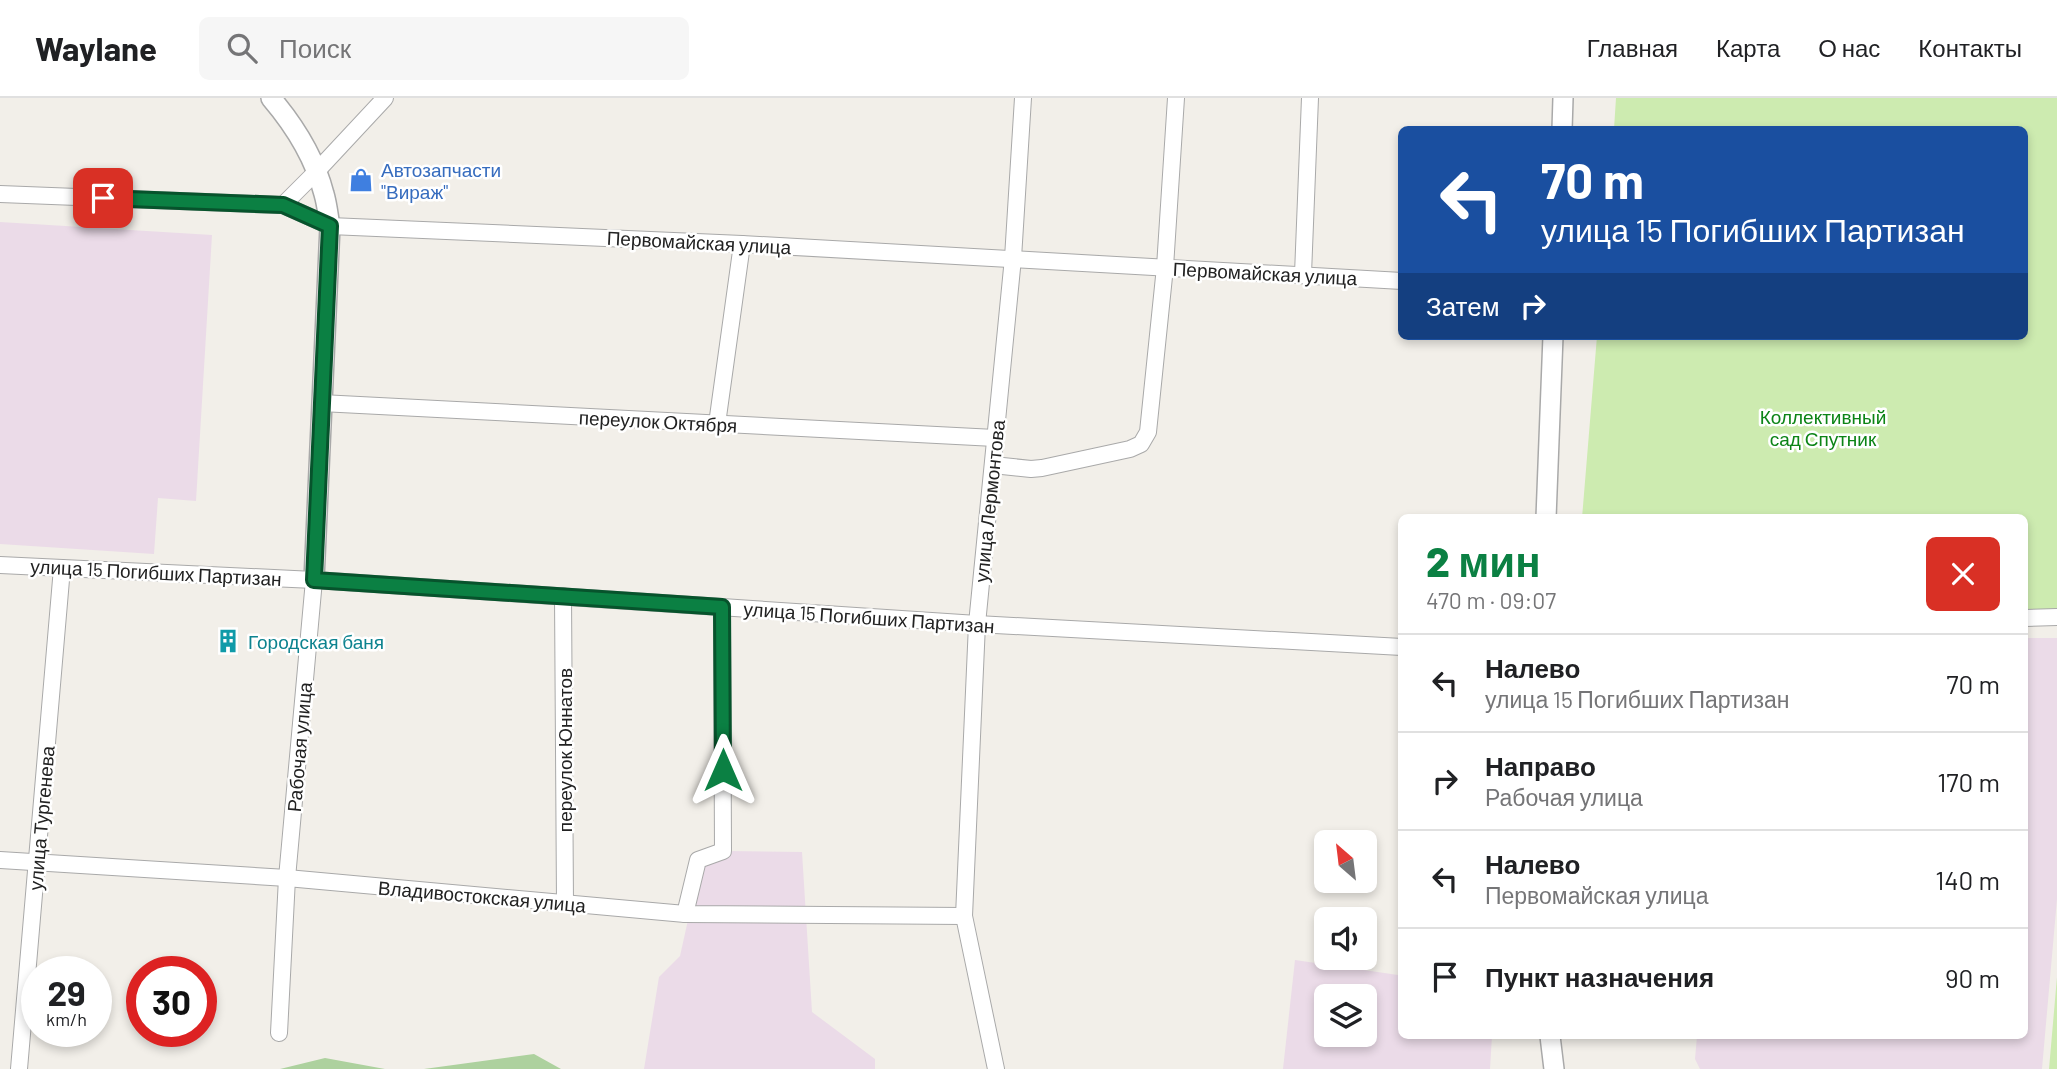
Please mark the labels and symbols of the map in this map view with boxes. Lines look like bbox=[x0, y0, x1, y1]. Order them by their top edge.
place label: Автозапчасти "Вираж" bbox=[381, 158, 501, 203]
shop icon: Автозапчасти "Вираж" bbox=[347, 166, 375, 194]
pin bbox=[73, 168, 133, 228]
street label: Первомайская улица bbox=[606, 226, 792, 258]
street label: Первомайская улица bbox=[1172, 257, 1358, 289]
street label: переулок Октября bbox=[578, 405, 738, 437]
park label: Коллективный сад Спутник bbox=[1760, 405, 1886, 450]
street label: улица Лермонтова bbox=[969, 418, 1009, 583]
street label: улица 15 Погибших Партизан bbox=[30, 554, 282, 590]
street label: улица 15 Погибших Партизан bbox=[743, 597, 995, 637]
building icon: Городская баня bbox=[214, 627, 242, 655]
place label: Городская баня bbox=[248, 630, 384, 653]
street label: переулок Юннатов bbox=[553, 668, 576, 832]
street label: Рабочая улица bbox=[282, 681, 316, 813]
position arrow bbox=[686, 733, 760, 807]
street label: улица Тургенева bbox=[23, 744, 59, 891]
north arrow bbox=[1314, 830, 1377, 892]
street label: Владивостокская улица bbox=[377, 875, 587, 917]
speed limit sign: 30 bbox=[126, 956, 217, 1047]

